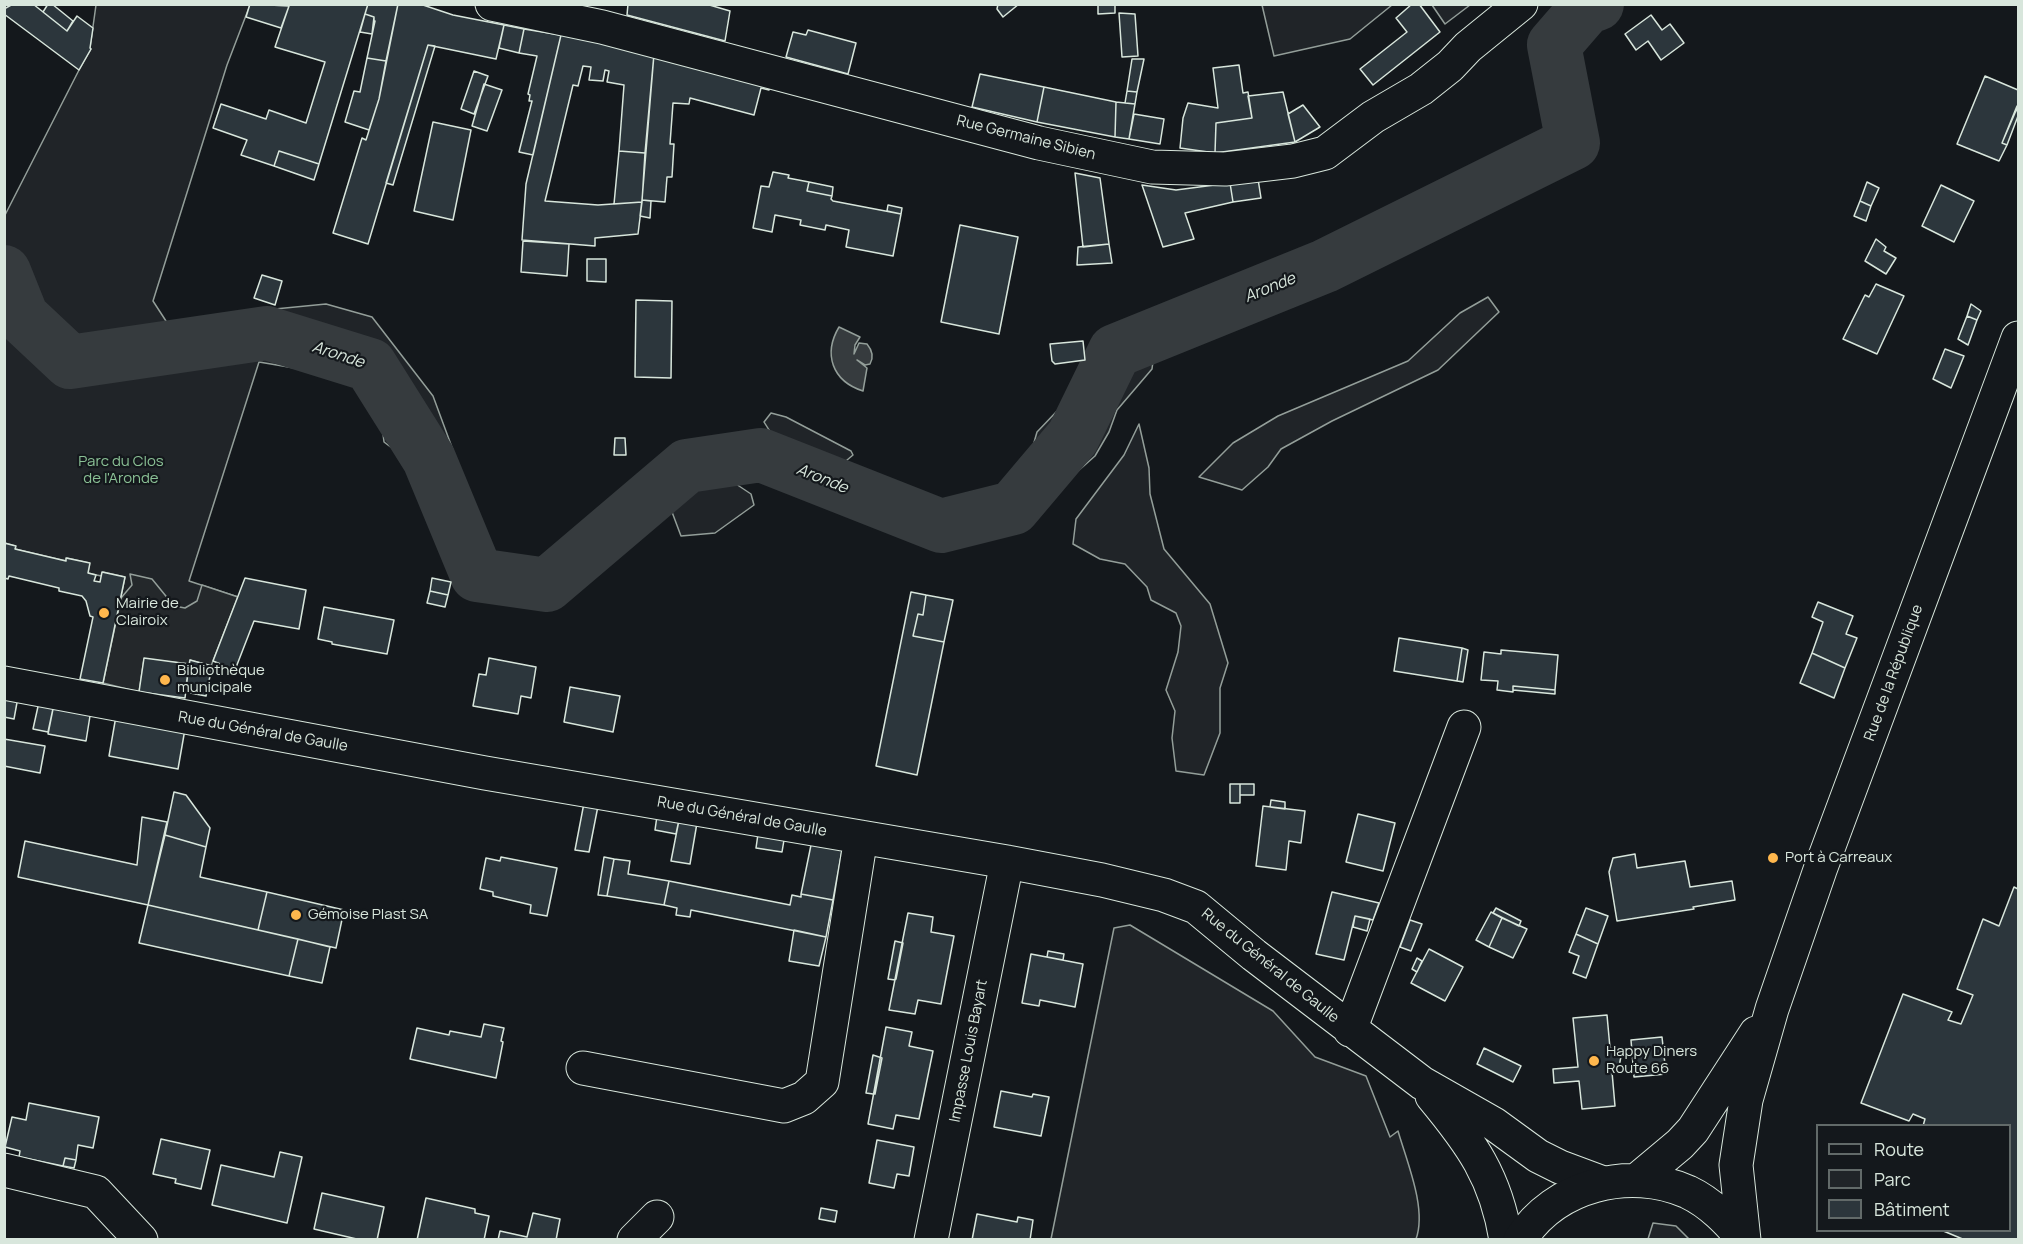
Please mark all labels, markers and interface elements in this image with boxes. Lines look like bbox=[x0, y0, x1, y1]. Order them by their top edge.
street label: Rue Germaine Sibien bbox=[955, 112, 1097, 164]
water label: Aronde bbox=[1242, 269, 1298, 307]
water label: Aronde bbox=[310, 338, 366, 372]
park label: Parc du Clos de l'Aronde bbox=[78, 453, 164, 488]
water label: Aronde bbox=[794, 460, 850, 498]
place label: Mairie de Clairoix bbox=[116, 595, 179, 630]
street label: Rue de la République bbox=[1861, 602, 1927, 744]
marker: Mairie de Clairoix bbox=[97, 606, 111, 620]
place label: Bibliothèque municipale bbox=[177, 662, 265, 697]
marker: Bibliothèque municipale bbox=[158, 673, 172, 687]
street label: Rue du Général de Gaulle bbox=[177, 708, 349, 756]
street label: Rue du Général de Gaulle bbox=[656, 793, 828, 841]
place label: Port à Carreaux bbox=[1785, 849, 1892, 867]
marker: Port à Carreaux bbox=[1766, 851, 1780, 865]
street label: Rue du Général de Gaulle bbox=[1198, 905, 1342, 1027]
place label: Gémoise Plast SA bbox=[308, 906, 428, 924]
marker: Gémoise Plast SA bbox=[289, 908, 303, 922]
street label: Impasse Louis Bayart bbox=[946, 978, 992, 1124]
place label: Happy Diners Route 66 bbox=[1606, 1043, 1697, 1078]
marker: Happy Diners Route 66 bbox=[1587, 1054, 1601, 1068]
legend bbox=[1816, 1124, 2011, 1232]
text: Route bbox=[1874, 1137, 1924, 1161]
text: Parc bbox=[1874, 1167, 1911, 1191]
text: Bâtiment bbox=[1874, 1197, 1950, 1221]

